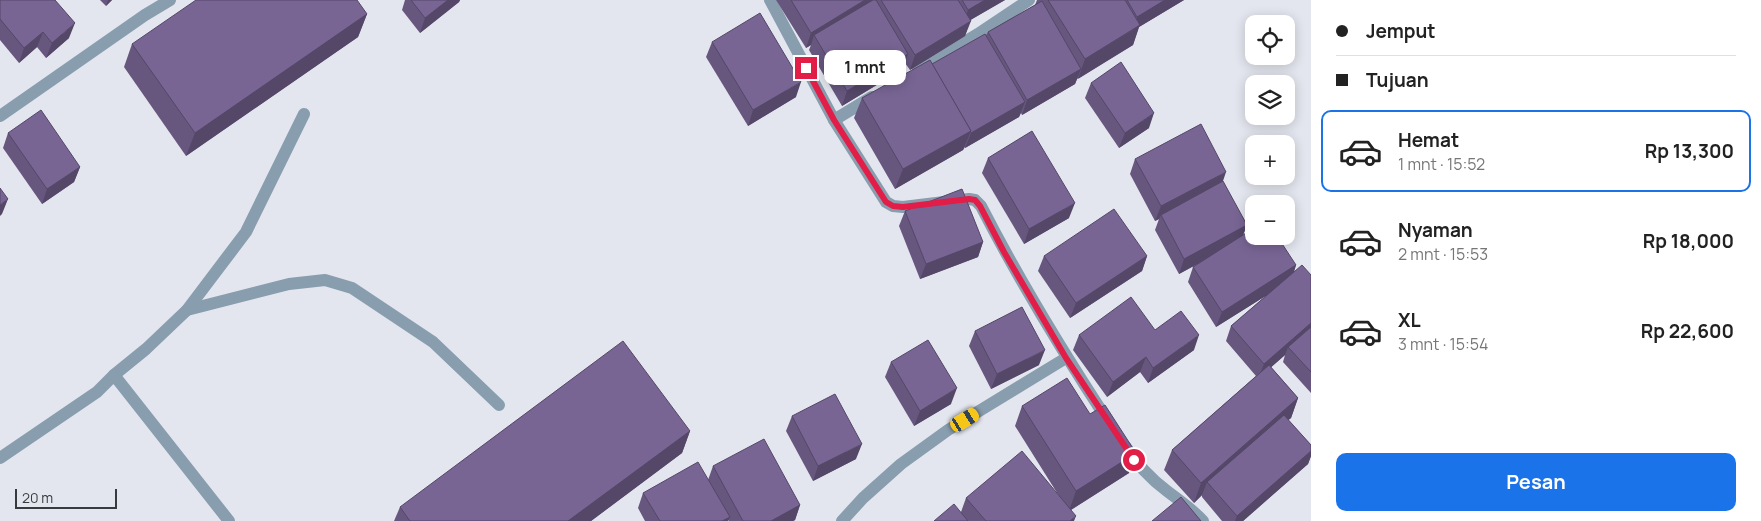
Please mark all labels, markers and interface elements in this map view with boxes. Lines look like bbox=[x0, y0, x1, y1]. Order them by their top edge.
map controls bbox=[1245, 15, 1295, 245]
button: locate bbox=[1245, 15, 1295, 65]
text: Jemput bbox=[1366, 18, 1436, 44]
callout: 1 mnt bbox=[824, 50, 906, 86]
text: 1 mnt bbox=[844, 56, 886, 78]
route end bbox=[795, 57, 817, 79]
text: Tujuan bbox=[1366, 67, 1429, 93]
button: layers bbox=[1245, 75, 1295, 125]
text: Hemat bbox=[1398, 127, 1459, 153]
icon: car bbox=[1338, 129, 1383, 174]
button: + bbox=[1245, 135, 1295, 185]
text: Rp 13,300 bbox=[1645, 138, 1734, 164]
text: 1 mnt · 15:52 bbox=[1398, 153, 1485, 175]
button: − bbox=[1245, 195, 1295, 245]
text: Nyaman bbox=[1398, 217, 1473, 243]
icon: car bbox=[1338, 219, 1383, 264]
text: Rp 18,000 bbox=[1643, 228, 1734, 254]
text: 2 mnt · 15:53 bbox=[1398, 243, 1488, 265]
text: XL bbox=[1398, 307, 1421, 333]
icon: car bbox=[1338, 309, 1383, 354]
text: Rp 22,600 bbox=[1641, 318, 1734, 344]
text: 3 mnt · 15:54 bbox=[1398, 333, 1489, 355]
car bbox=[948, 406, 981, 434]
route start bbox=[1123, 449, 1145, 471]
button: Pesan bbox=[1336, 453, 1736, 511]
scale bar bbox=[15, 486, 118, 509]
text: 20 m bbox=[22, 488, 53, 507]

